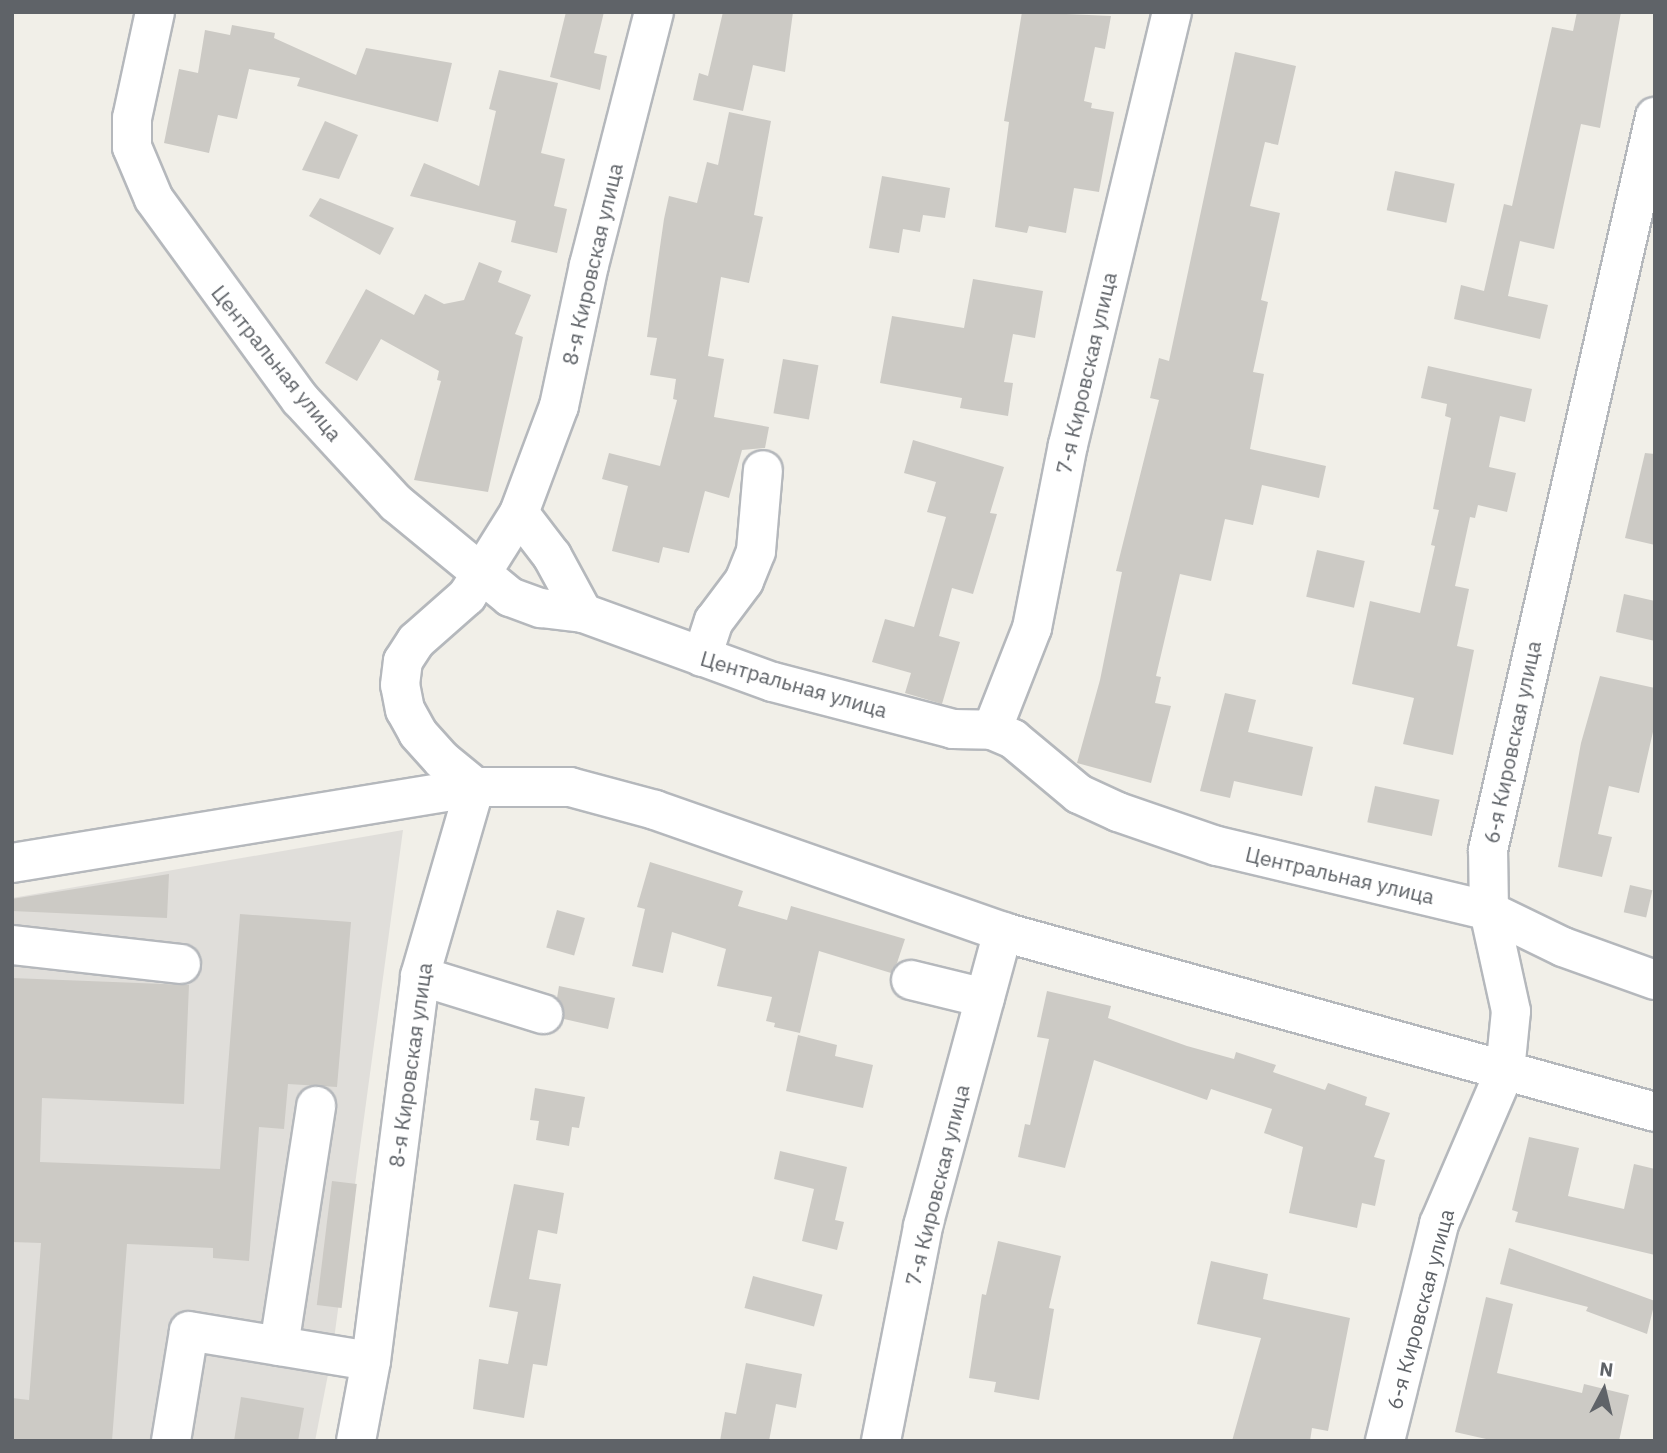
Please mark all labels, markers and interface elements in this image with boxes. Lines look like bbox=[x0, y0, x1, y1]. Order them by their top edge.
street label: 8-я Кировская улица bbox=[557, 161, 627, 367]
street label: 7-я Кировская улица bbox=[1051, 270, 1121, 476]
street label: Центральная улица bbox=[206, 280, 348, 446]
street label: 6-я Кировская улица bbox=[1478, 638, 1546, 846]
street label: Центральная улица bbox=[698, 645, 890, 723]
street label: Центральная улица bbox=[1243, 841, 1437, 909]
street label: 8-я Кировская улица bbox=[383, 961, 437, 1169]
street label: 7-я Кировская улица bbox=[900, 1082, 974, 1288]
street label: 6-я Кировская улица bbox=[1381, 1206, 1459, 1412]
north arrow bbox=[1569, 1355, 1639, 1425]
text: N bbox=[1598, 1356, 1615, 1382]

